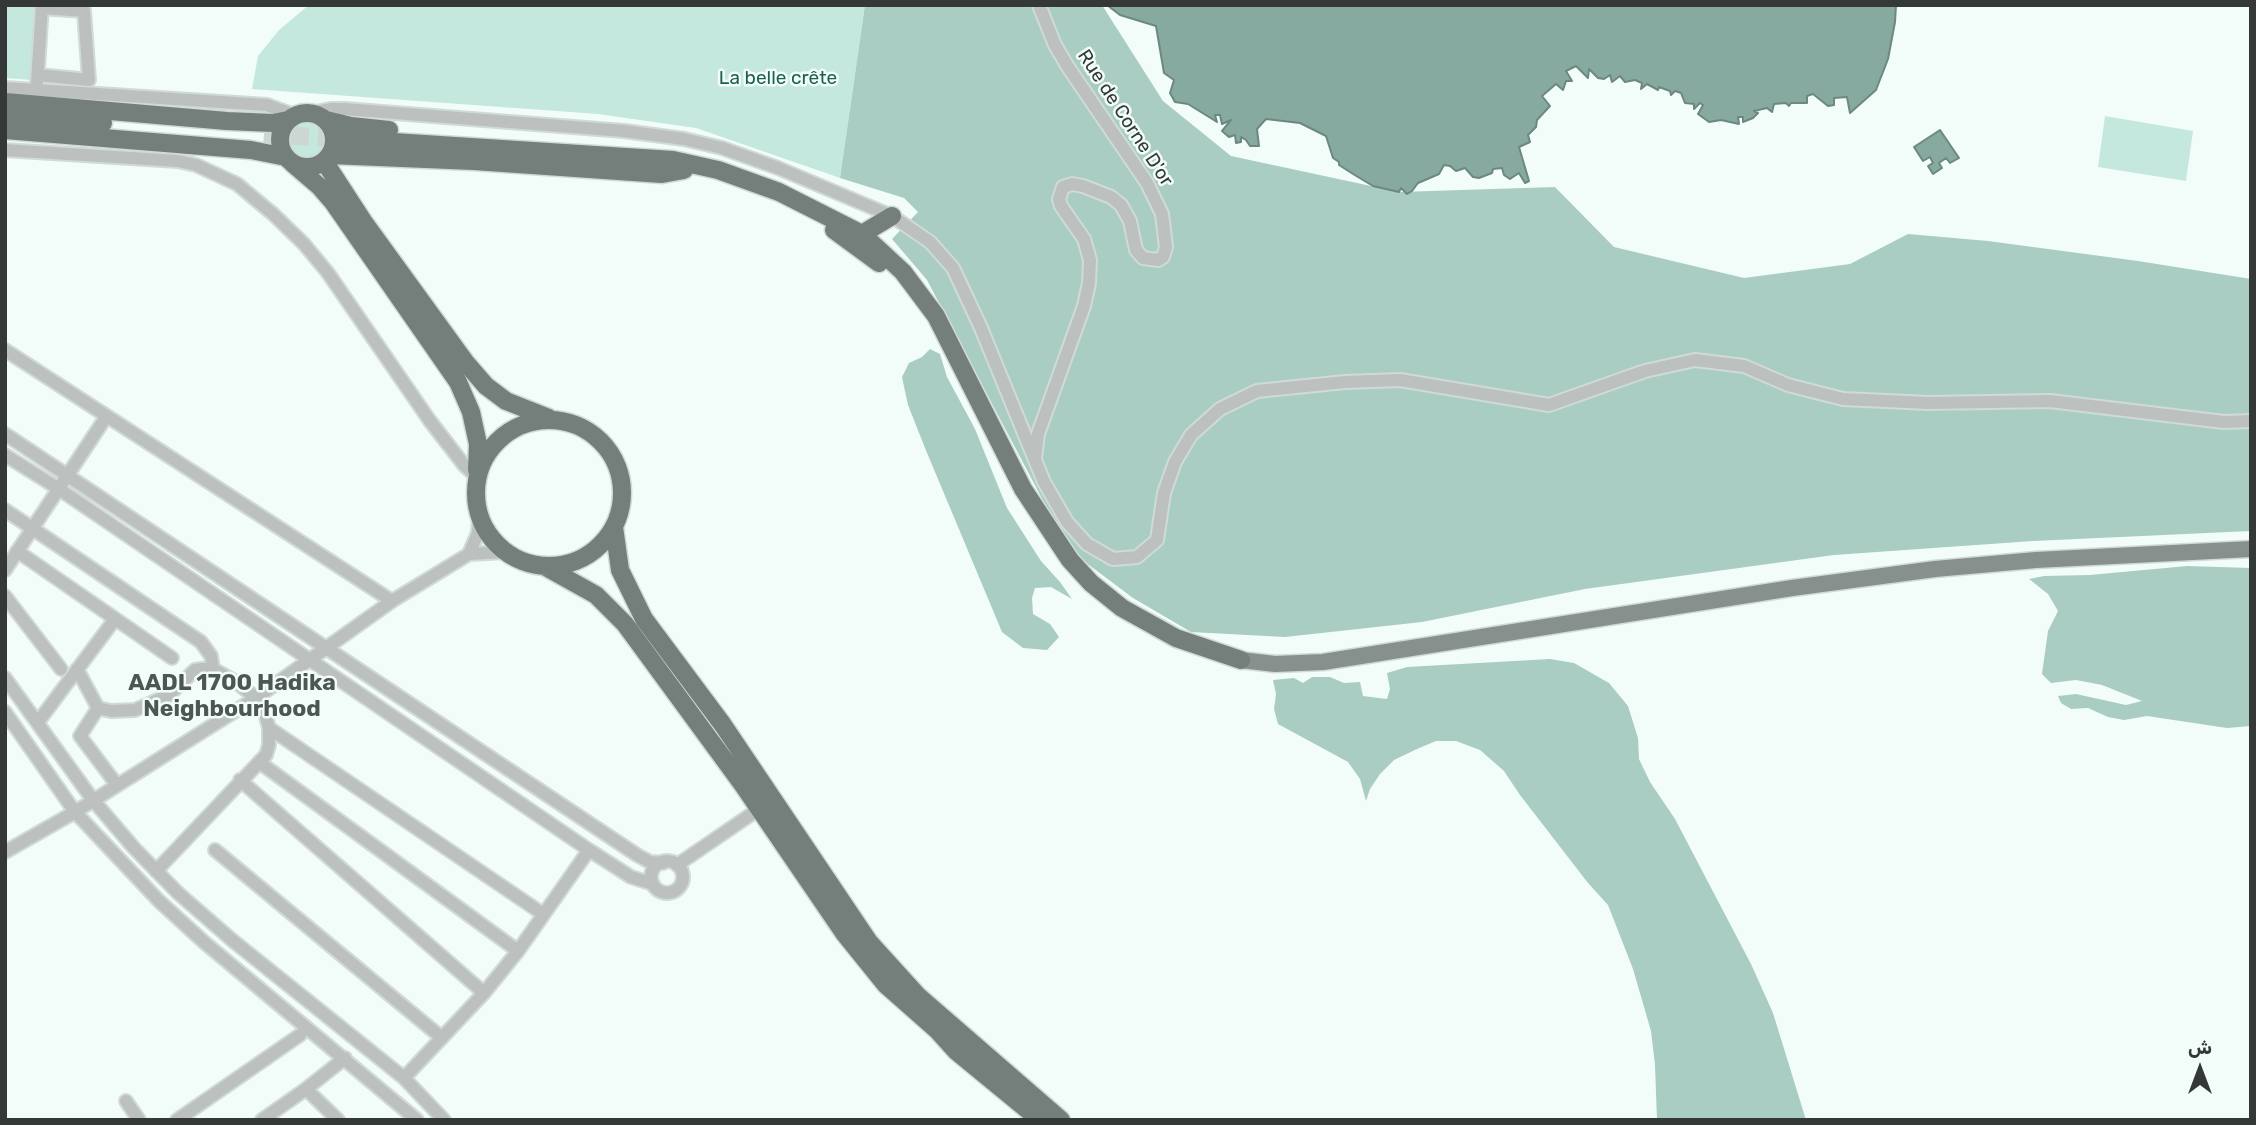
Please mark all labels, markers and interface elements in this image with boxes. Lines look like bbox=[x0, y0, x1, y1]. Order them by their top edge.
street label: Rue de Corne D'or bbox=[1072, 45, 1178, 191]
park label: La belle crête bbox=[719, 68, 837, 90]
district label: AADL 1700 Hadika Neighbourhood bbox=[128, 669, 336, 723]
north arrow bbox=[2165, 1034, 2235, 1104]
text: ش bbox=[2188, 1036, 2212, 1059]

